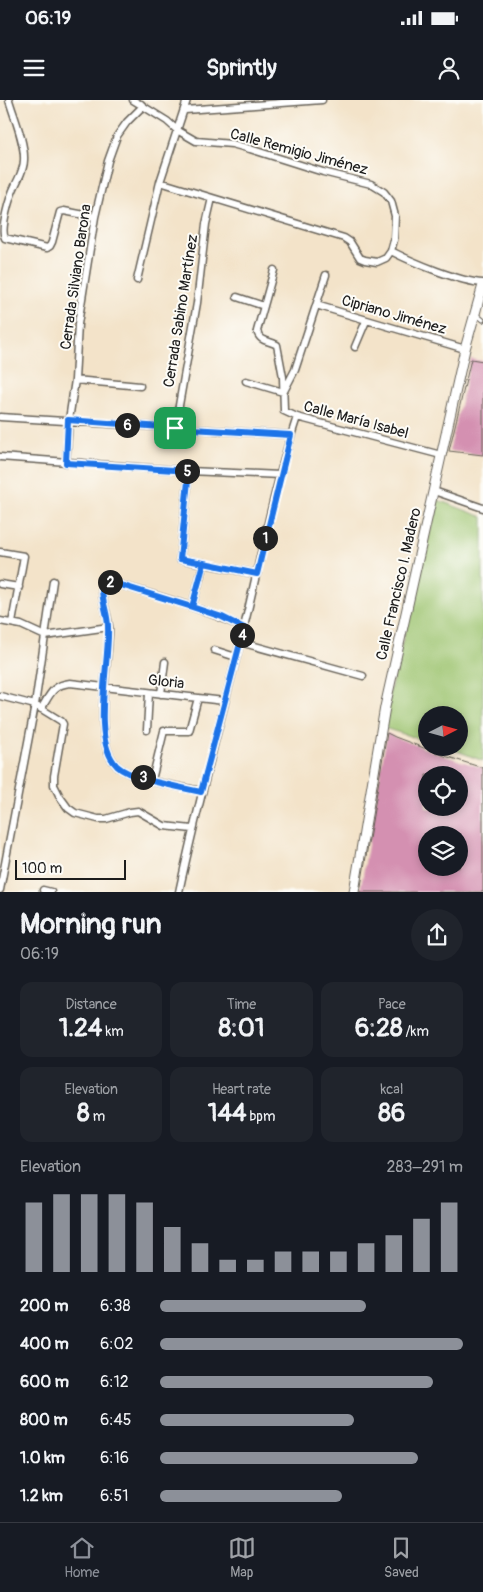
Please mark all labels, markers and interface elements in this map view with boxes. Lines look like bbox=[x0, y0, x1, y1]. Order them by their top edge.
text: 06:19 bbox=[25, 6, 71, 30]
icon: menu bbox=[20, 54, 48, 82]
text: Sprintly bbox=[206, 54, 277, 82]
icon: person bbox=[435, 54, 463, 82]
street label: Calle Remigio Jiménez bbox=[228, 124, 370, 180]
street label: Cerrada Silviano Barona bbox=[56, 203, 96, 351]
street label: Cerrada Sabino Martínez bbox=[160, 233, 203, 389]
street label: Cipriano Jiménez bbox=[339, 291, 449, 339]
street label: Calle María Isabel bbox=[301, 397, 411, 443]
pin bbox=[154, 407, 196, 449]
pin: 6 bbox=[114, 412, 140, 438]
icon: arrive bbox=[161, 414, 189, 442]
text: 6 bbox=[123, 417, 132, 434]
pin: 5 bbox=[174, 458, 200, 484]
text: 5 bbox=[184, 463, 191, 480]
street label: Calle Francisco I. Madero bbox=[372, 506, 426, 662]
pin: 1 bbox=[252, 526, 278, 550]
text: 1 bbox=[263, 530, 268, 547]
pin: 2 bbox=[98, 570, 122, 594]
text: 2 bbox=[107, 574, 114, 591]
pin: 4 bbox=[230, 622, 254, 648]
text: 4 bbox=[238, 627, 247, 644]
street label: Gloria bbox=[147, 671, 185, 693]
north arrow bbox=[418, 706, 468, 756]
map controls bbox=[418, 706, 468, 876]
pin: 3 bbox=[130, 764, 156, 790]
button: locate bbox=[418, 766, 468, 816]
text: 3 bbox=[140, 769, 147, 786]
button: layers bbox=[418, 826, 468, 876]
scale bar bbox=[15, 857, 126, 880]
text: 100 m bbox=[22, 860, 62, 877]
text: Morning run bbox=[20, 907, 162, 942]
button: share bbox=[411, 909, 463, 961]
text: 06:19 bbox=[20, 944, 59, 964]
text: Distance bbox=[66, 996, 117, 1013]
text: Time bbox=[227, 996, 256, 1013]
text: Pace bbox=[378, 996, 406, 1013]
text: 1.24 bbox=[59, 1013, 102, 1044]
text: 8:01 bbox=[218, 1013, 265, 1044]
text: 6:28 bbox=[355, 1013, 403, 1044]
text: km bbox=[102, 1023, 124, 1040]
text: /km bbox=[403, 1023, 429, 1040]
text: Elevation bbox=[64, 1081, 118, 1098]
text: Heart rate bbox=[212, 1081, 271, 1098]
text: kcal bbox=[380, 1081, 403, 1098]
text: 8 bbox=[77, 1098, 90, 1129]
text: 144 bbox=[208, 1098, 246, 1129]
text: 86 bbox=[378, 1098, 405, 1129]
text: m bbox=[90, 1108, 105, 1125]
text: bpm bbox=[246, 1108, 275, 1125]
text: Elevation bbox=[20, 1157, 81, 1177]
text: 283–291 m bbox=[387, 1157, 463, 1177]
text: 200 m bbox=[20, 1296, 68, 1316]
text: 6:38 bbox=[100, 1296, 131, 1316]
text: 400 m bbox=[20, 1334, 69, 1354]
text: 6:02 bbox=[100, 1334, 133, 1354]
text: 600 m bbox=[20, 1372, 69, 1392]
text: 6:12 bbox=[100, 1372, 129, 1392]
text: 800 m bbox=[20, 1410, 68, 1430]
text: 6:45 bbox=[100, 1410, 132, 1430]
text: 1.0 km bbox=[20, 1448, 65, 1468]
text: 6:16 bbox=[100, 1448, 129, 1468]
text: 1.2 km bbox=[20, 1486, 63, 1506]
text: 6:51 bbox=[100, 1486, 129, 1506]
tab: Home bbox=[64, 1534, 99, 1581]
tab: Map bbox=[228, 1534, 256, 1581]
tab: Saved bbox=[384, 1534, 419, 1581]

